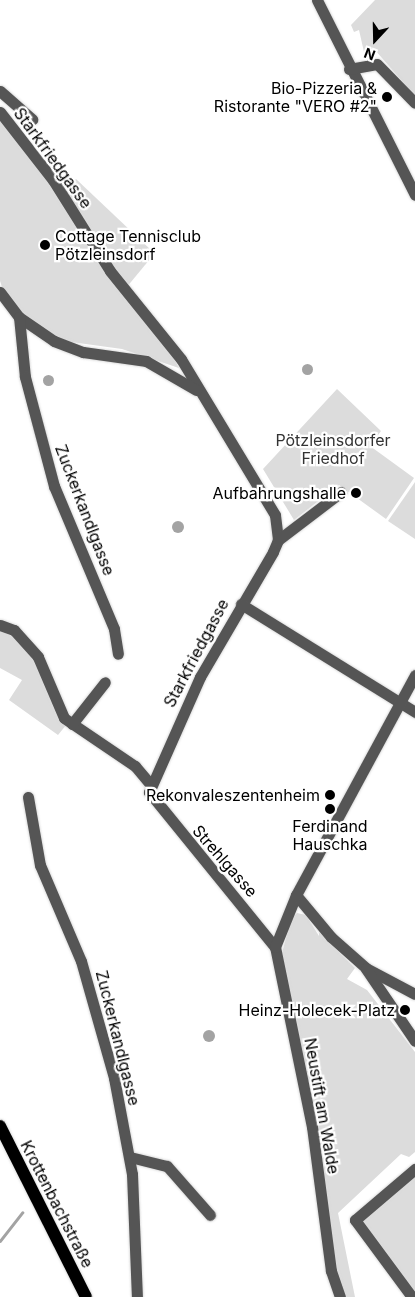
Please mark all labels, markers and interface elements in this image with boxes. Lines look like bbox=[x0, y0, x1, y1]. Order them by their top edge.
north arrow bbox=[350, 15, 400, 65]
text: N bbox=[361, 45, 377, 64]
place label: Bio-Pizzeria & Ristorante "VERO #2" bbox=[214, 78, 377, 116]
marker: Bio-Pizzeria & Ristorante "VERO #2" bbox=[381, 91, 393, 103]
street label: Starkfriedgasse bbox=[10, 104, 96, 212]
place label: Cottage Tennisclub Pötzleinsdorf bbox=[55, 226, 201, 264]
marker: Cottage Tennisclub Pötzleinsdorf bbox=[39, 239, 51, 251]
park label: Pötzleinsdorfer Friedhof bbox=[275, 430, 391, 468]
street label: Zuckerkandlgasse bbox=[51, 442, 119, 578]
place label: Aufbahrungshalle bbox=[212, 483, 346, 503]
marker: Aufbahrungshalle bbox=[350, 487, 362, 499]
street label: Starkfriedgasse bbox=[159, 596, 233, 710]
place label: Rekonvaleszentenheim bbox=[146, 785, 320, 805]
marker: Rekonvaleszentenheim bbox=[324, 789, 336, 801]
marker: Ferdinand Hauschka bbox=[324, 803, 336, 815]
place label: Ferdinand Hauschka bbox=[292, 816, 368, 854]
street label: Strehlgasse bbox=[189, 821, 261, 901]
street label: Zuckerkandlgasse bbox=[92, 968, 144, 1108]
place label: Heinz-Holecek-Platz bbox=[239, 1000, 395, 1020]
marker: Heinz-Holecek-Platz bbox=[399, 1004, 411, 1016]
street label: Neustift am Walde bbox=[301, 1036, 343, 1176]
street label: Krottenbachstraße bbox=[17, 1137, 97, 1271]

